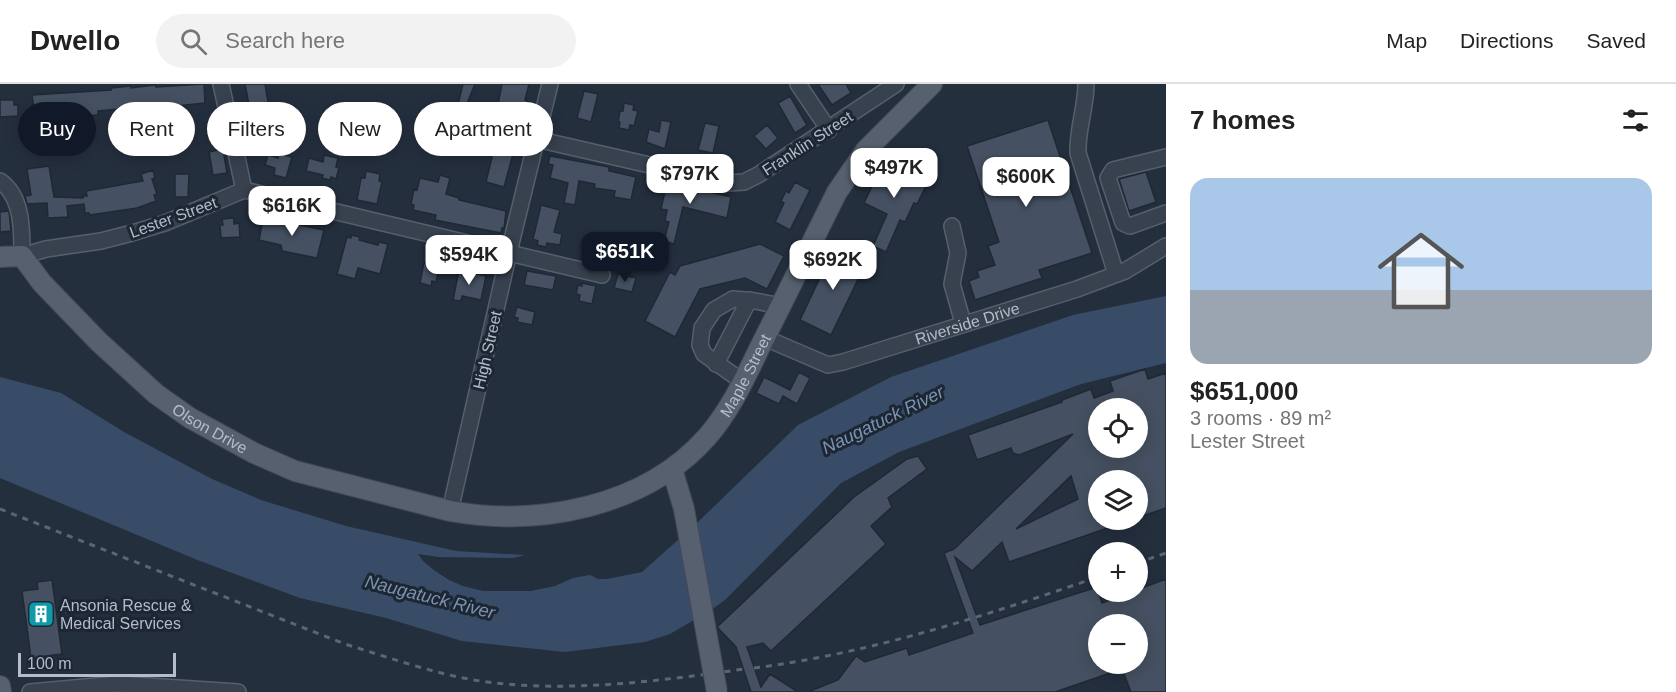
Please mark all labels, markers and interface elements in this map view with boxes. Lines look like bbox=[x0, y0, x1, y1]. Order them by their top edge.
search box bbox=[156, 14, 576, 68]
text: Dwello bbox=[30, 25, 120, 56]
icon: search bbox=[177, 25, 210, 58]
text: Search here bbox=[225, 28, 345, 53]
text: Map bbox=[1386, 29, 1427, 52]
text: Directions bbox=[1460, 29, 1553, 52]
text: Saved bbox=[1586, 29, 1646, 52]
chip: Buy bbox=[18, 102, 96, 156]
chip: Rent bbox=[108, 102, 195, 156]
chip: Filters bbox=[207, 102, 306, 156]
chip: New bbox=[318, 102, 402, 156]
chip: Apartment bbox=[414, 102, 553, 156]
icon: filters bbox=[1619, 104, 1652, 137]
text: 7 homes bbox=[1190, 105, 1296, 135]
street label: Franklin Street bbox=[759, 108, 856, 179]
pin: $497K bbox=[852, 148, 936, 199]
pin: $797K bbox=[648, 154, 732, 205]
text: $497K bbox=[865, 156, 923, 178]
pin: $600K bbox=[984, 157, 1068, 208]
text: $797K bbox=[661, 162, 719, 184]
text: $600K bbox=[997, 165, 1055, 187]
pin: $616K bbox=[250, 186, 334, 237]
street label: Lester Street bbox=[127, 194, 220, 241]
text: $616K bbox=[263, 194, 321, 216]
icon: home bbox=[1367, 217, 1475, 325]
pin: $651K bbox=[583, 232, 667, 283]
pin: $594K bbox=[427, 235, 511, 286]
text: $651K bbox=[596, 240, 654, 262]
pin: $692K bbox=[791, 240, 875, 291]
text: $594K bbox=[440, 243, 498, 265]
text: $692K bbox=[804, 248, 862, 270]
street label: Riverside Drive bbox=[913, 299, 1022, 348]
street label: High Street bbox=[470, 309, 505, 391]
street label: Maple Street bbox=[717, 331, 774, 420]
text: $651,000 bbox=[1190, 376, 1298, 406]
water label: Naugatuck River bbox=[819, 381, 948, 458]
map controls bbox=[1088, 398, 1148, 674]
button: locate bbox=[1088, 398, 1148, 458]
street label: Olson Drive bbox=[169, 400, 250, 457]
text: 3 rooms · 89 m² bbox=[1190, 407, 1331, 429]
text: Lester Street bbox=[1190, 430, 1305, 452]
button: layers bbox=[1088, 470, 1148, 530]
button: + bbox=[1088, 542, 1148, 602]
water label: Naugatuck River bbox=[363, 571, 498, 623]
place label: Ansonia Rescue & Medical Services bbox=[60, 597, 192, 632]
building icon: Ansonia Rescue & Medical Services bbox=[26, 599, 56, 629]
button: − bbox=[1088, 614, 1148, 674]
scale bar bbox=[18, 650, 176, 678]
text: 100 m bbox=[27, 655, 71, 672]

